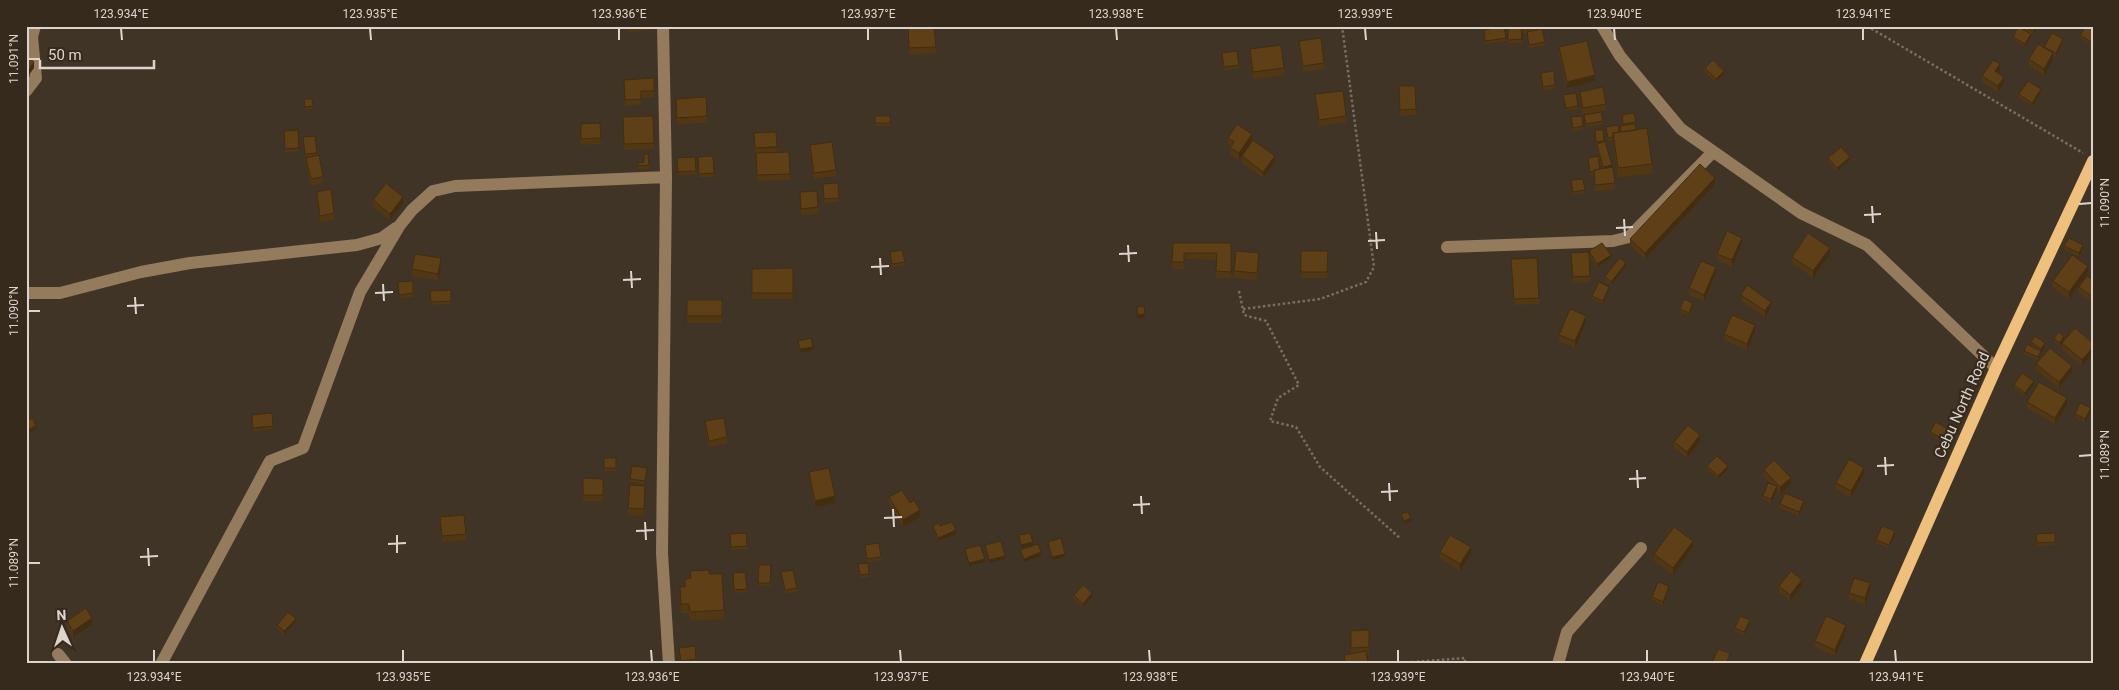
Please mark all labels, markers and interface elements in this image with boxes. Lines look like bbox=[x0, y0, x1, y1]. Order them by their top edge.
text: 123.934°E bbox=[94, 7, 149, 21]
text: 123.935°E bbox=[343, 7, 398, 21]
text: 123.936°E bbox=[592, 7, 647, 21]
text: 123.937°E bbox=[841, 7, 896, 21]
text: 123.938°E bbox=[1089, 7, 1144, 21]
text: 123.939°E bbox=[1338, 7, 1393, 21]
text: 123.940°E bbox=[1587, 7, 1642, 21]
text: 123.941°E bbox=[1836, 7, 1891, 21]
text: 11.091°N bbox=[7, 34, 21, 84]
scale bar bbox=[40, 38, 154, 70]
text: 50 m bbox=[48, 46, 82, 64]
text: 11.090°N bbox=[2098, 178, 2112, 228]
text: 11.090°N bbox=[7, 286, 21, 336]
street label: Cebu North Road bbox=[1931, 349, 1993, 461]
text: 11.089°N bbox=[2098, 430, 2112, 480]
text: 11.089°N bbox=[7, 538, 21, 588]
north arrow bbox=[38, 602, 88, 652]
text: N bbox=[56, 607, 67, 623]
text: 123.934°E bbox=[127, 670, 182, 684]
text: 123.935°E bbox=[376, 670, 431, 684]
text: 123.936°E bbox=[625, 670, 680, 684]
text: 123.937°E bbox=[874, 670, 929, 684]
text: 123.938°E bbox=[1123, 670, 1178, 684]
text: 123.939°E bbox=[1371, 670, 1426, 684]
text: 123.940°E bbox=[1620, 670, 1675, 684]
text: 123.941°E bbox=[1869, 670, 1924, 684]

